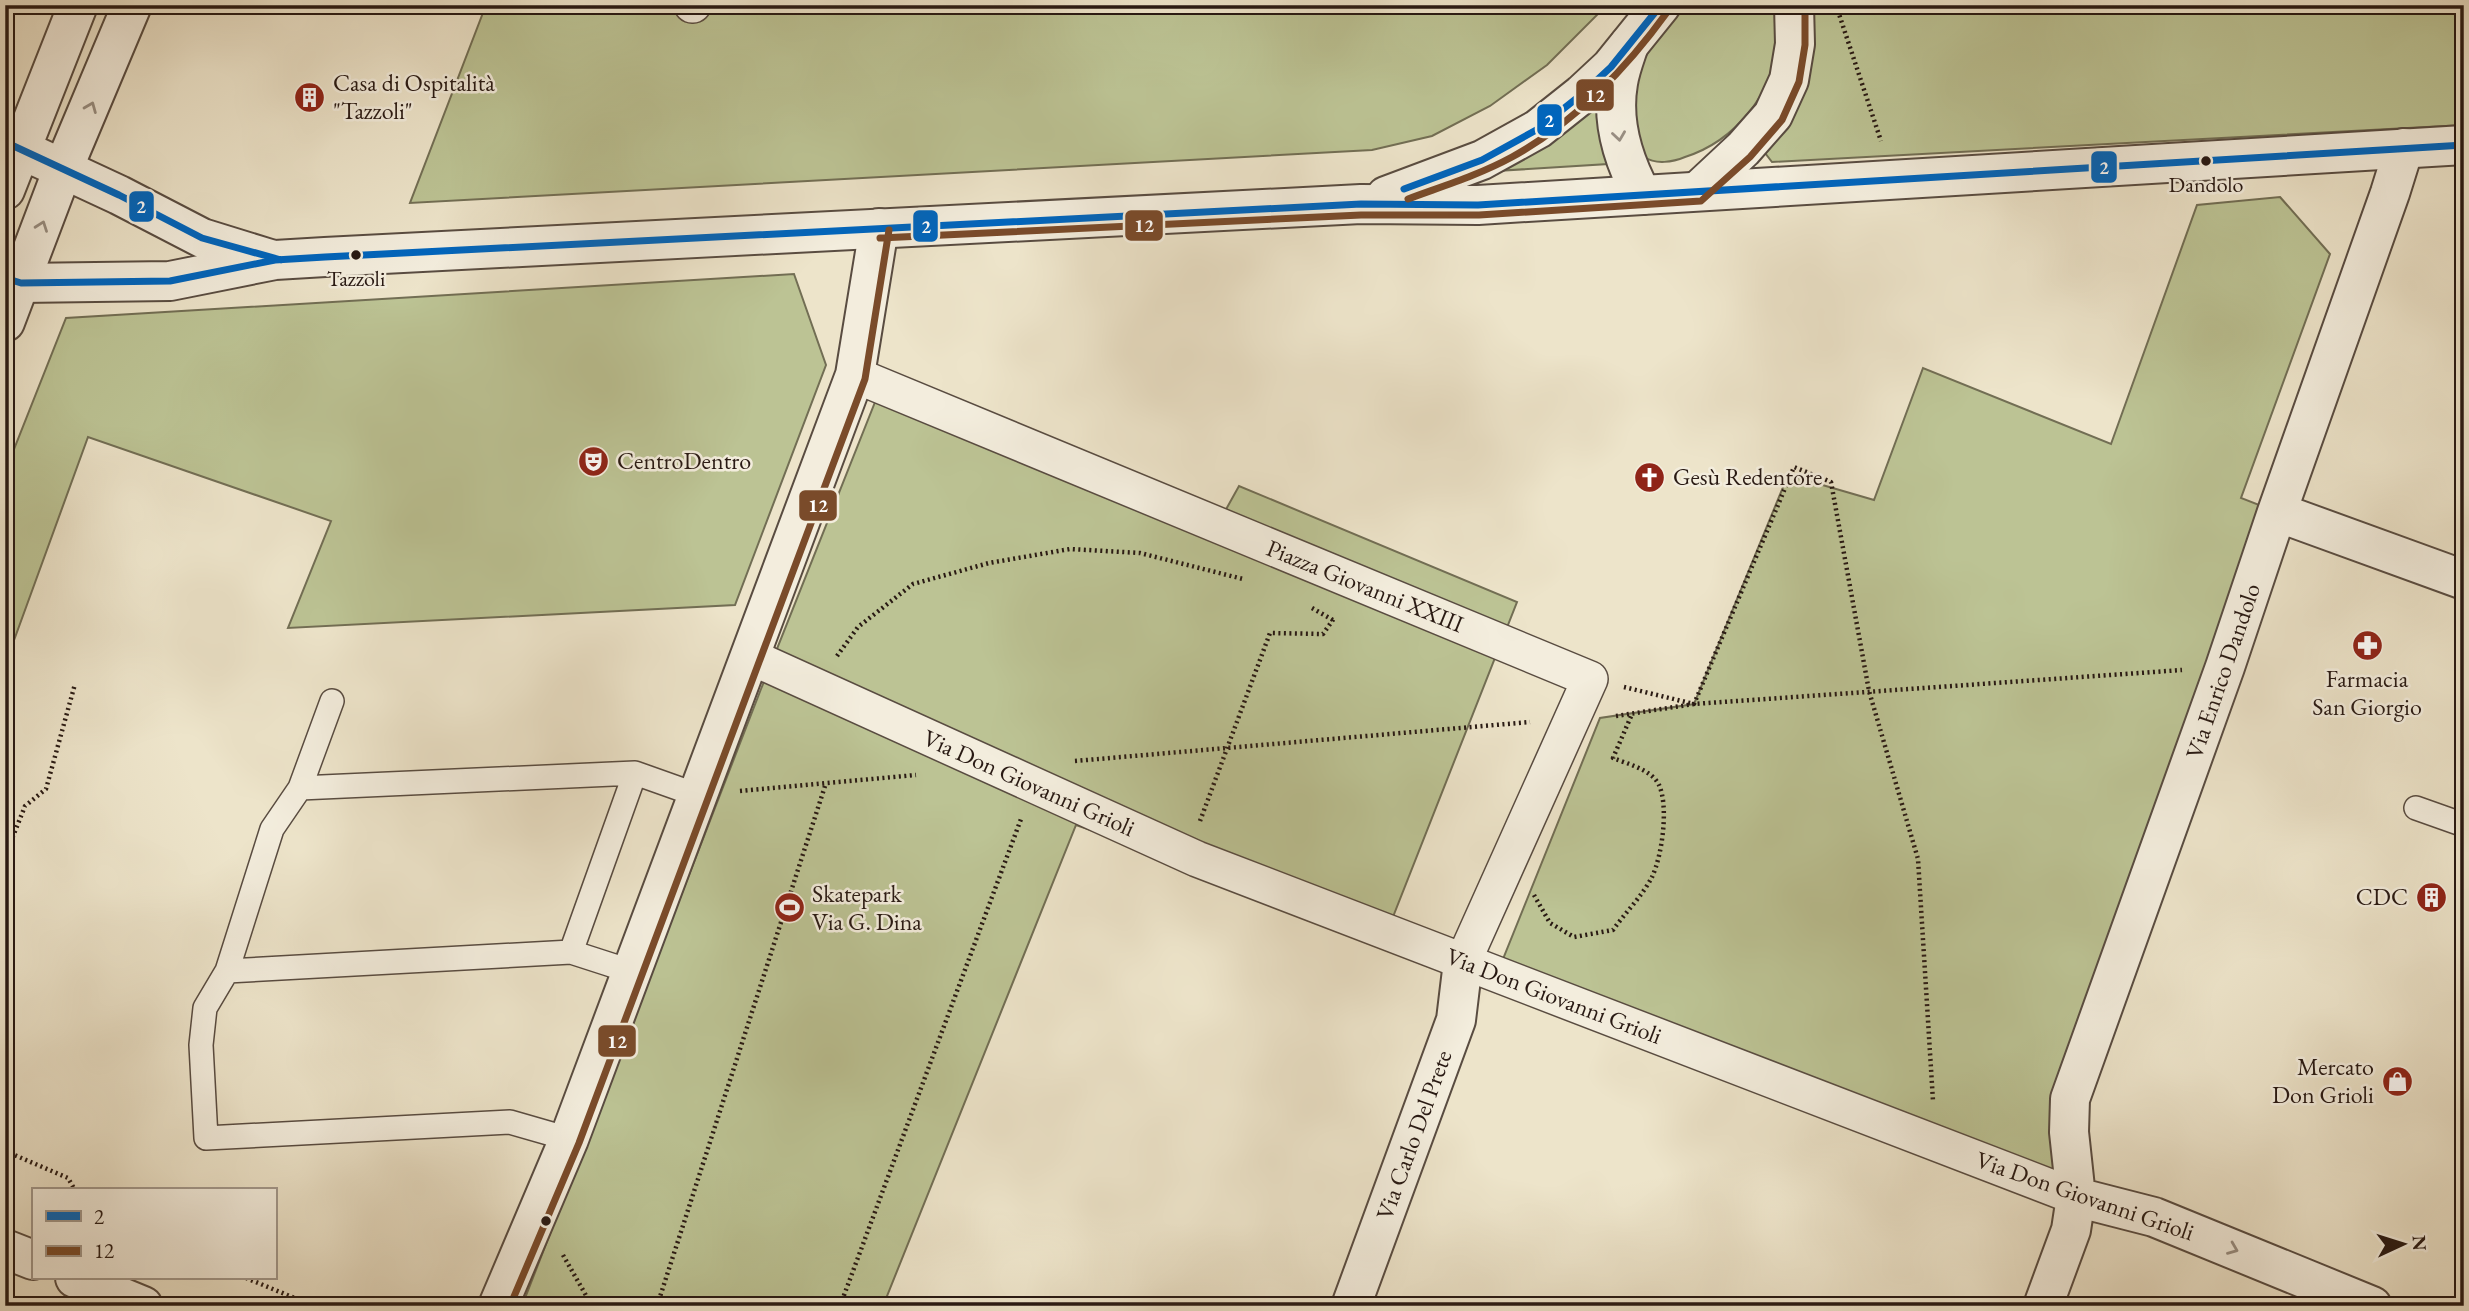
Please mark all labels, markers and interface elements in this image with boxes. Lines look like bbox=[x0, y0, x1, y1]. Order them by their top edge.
place label: Casa di Ospitalità "Tazzoli" bbox=[333, 67, 495, 126]
line badge: 12 bbox=[1575, 78, 1615, 112]
building icon: Casa di Ospitalità "Tazzoli" bbox=[293, 80, 327, 114]
text: 12 bbox=[1585, 83, 1605, 108]
one-way arrow bbox=[83, 101, 97, 114]
line badge: 2 bbox=[1536, 103, 1563, 137]
text: 2 bbox=[1544, 108, 1554, 133]
one-way arrow bbox=[1612, 130, 1627, 142]
line badge: 2 bbox=[2090, 150, 2118, 184]
marker: Dandolo bbox=[2199, 154, 2213, 168]
text: 2 bbox=[2099, 155, 2109, 180]
place label: Dandolo bbox=[2169, 170, 2244, 199]
line badge: 2 bbox=[128, 190, 155, 223]
text: 2 bbox=[136, 194, 146, 219]
line badge: 2 bbox=[912, 209, 939, 243]
line badge: 12 bbox=[1124, 209, 1164, 242]
text: 12 bbox=[1134, 213, 1154, 238]
text: 2 bbox=[921, 214, 931, 239]
one-way arrow bbox=[34, 220, 48, 232]
marker: Tazzoli bbox=[349, 248, 363, 262]
place label: Tazzoli bbox=[327, 264, 385, 293]
theatre icon: CentroDentro bbox=[577, 444, 611, 478]
place label: CentroDentro bbox=[617, 445, 751, 476]
church icon: Gesù Redentore bbox=[1633, 460, 1667, 494]
place label: Gesù Redentore bbox=[1673, 461, 1822, 492]
line badge: 12 bbox=[798, 489, 838, 522]
text: 12 bbox=[808, 493, 828, 518]
street label: Piazza Giovanni XXIII bbox=[1262, 532, 1468, 639]
street label: Via Enrico Dandolo bbox=[2178, 579, 2267, 763]
pharmacy icon: Farmacia San Giorgio bbox=[2350, 628, 2384, 662]
place label: Farmacia San Giorgio bbox=[2312, 663, 2422, 722]
street label: Via Don Giovanni Grioli bbox=[918, 722, 1140, 843]
place label: Skatepark Via G. Dina bbox=[812, 878, 922, 937]
building icon: CDC bbox=[2414, 880, 2448, 914]
place label: CDC bbox=[2356, 881, 2408, 912]
sports icon: Skatepark Via G. Dina bbox=[772, 891, 806, 925]
street label: Via Don Giovanni Grioli bbox=[1442, 940, 1667, 1051]
line badge: 12 bbox=[597, 1024, 637, 1058]
text: 12 bbox=[607, 1029, 627, 1054]
street label: Via Carlo Del Prete bbox=[1368, 1046, 1459, 1224]
place label: Mercato Don Grioli bbox=[2272, 1051, 2374, 1110]
shop icon: Mercato Don Grioli bbox=[2380, 1064, 2414, 1098]
street label: Via Don Giovanni Grioli bbox=[1972, 1144, 2198, 1247]
legend bbox=[32, 1188, 276, 1280]
text: 2 bbox=[94, 1203, 104, 1230]
north arrow bbox=[2368, 1210, 2438, 1280]
unlabelled marker bbox=[539, 1214, 553, 1228]
text: N bbox=[2406, 1234, 2433, 1252]
text: 12 bbox=[94, 1237, 114, 1264]
one-way arrow bbox=[2226, 1241, 2239, 1255]

